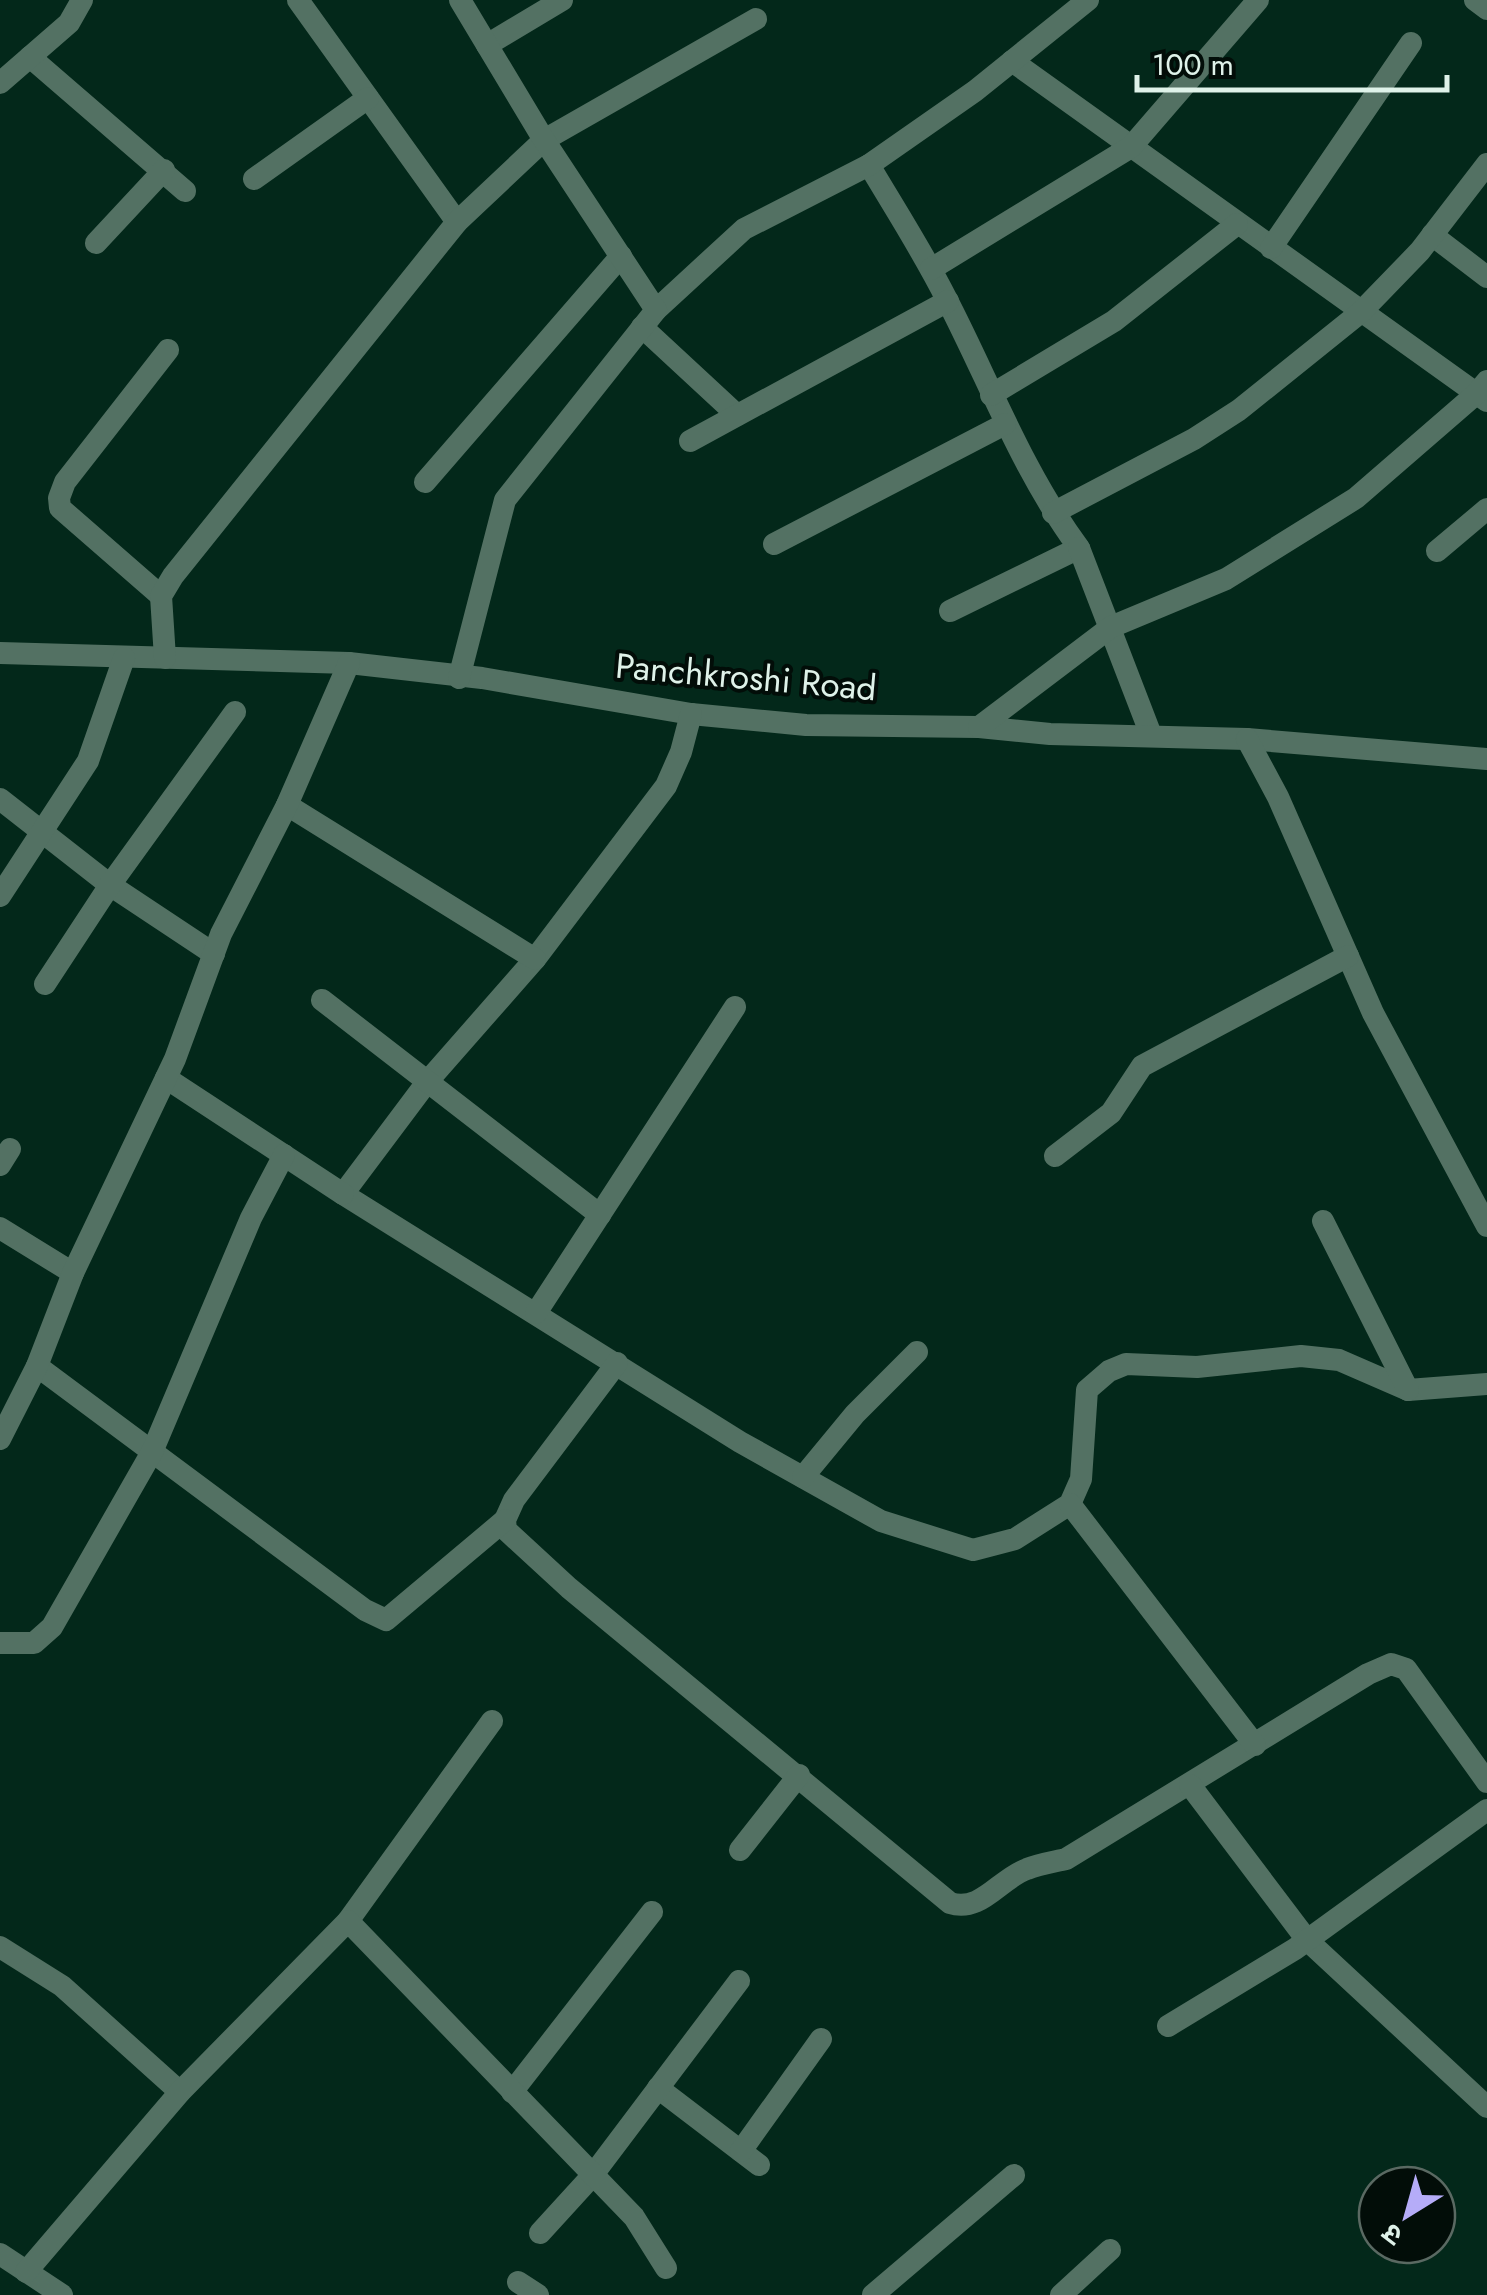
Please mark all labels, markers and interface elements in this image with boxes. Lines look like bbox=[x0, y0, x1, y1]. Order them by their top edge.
scale bar bbox=[1137, 30, 1447, 92]
text: 100 m bbox=[1152, 43, 1234, 86]
street label: Panchkroshi Road bbox=[613, 641, 879, 713]
north arrow bbox=[1357, 2165, 1457, 2265]
text: उ bbox=[1373, 2213, 1411, 2256]

